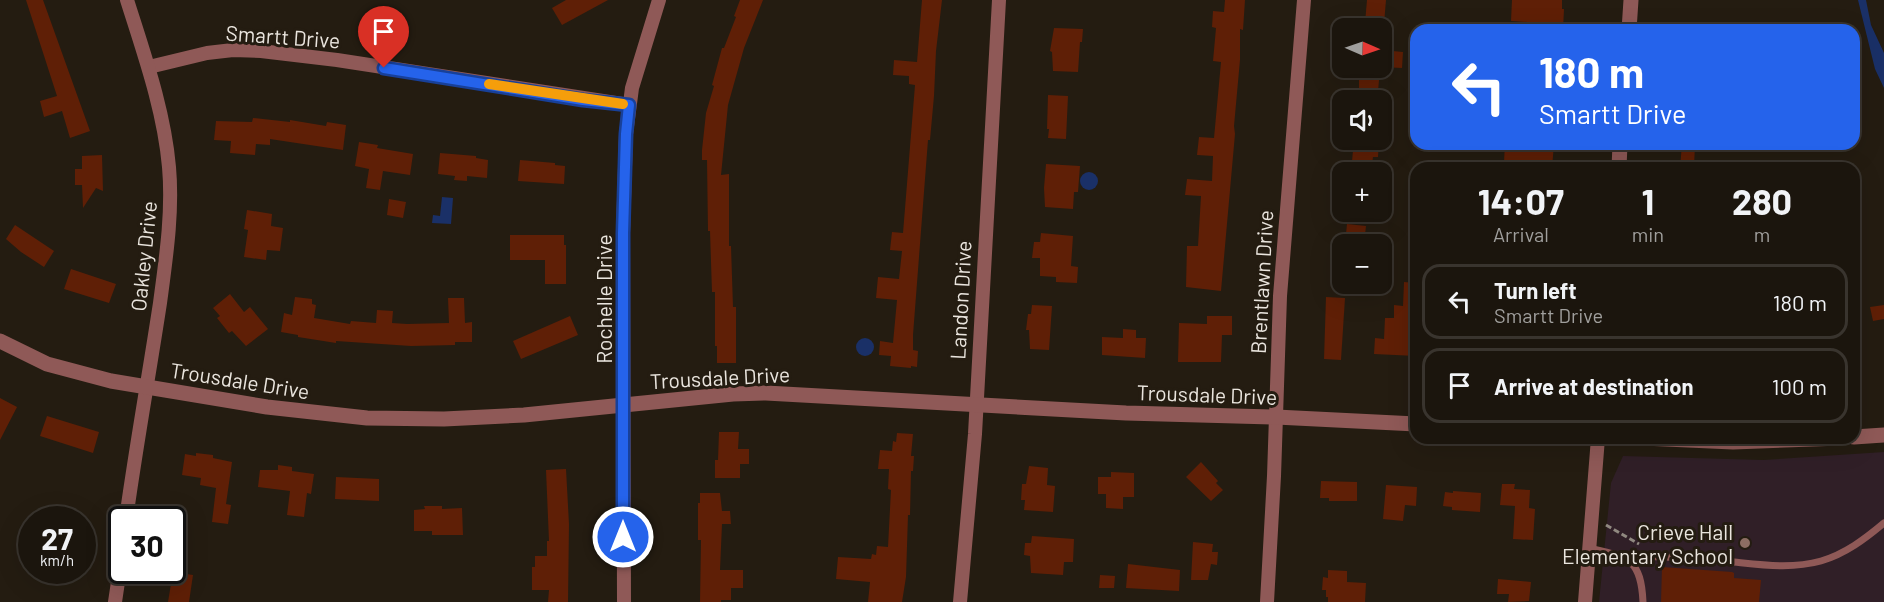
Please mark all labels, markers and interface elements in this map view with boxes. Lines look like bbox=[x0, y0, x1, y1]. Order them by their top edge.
pin bbox=[358, 6, 409, 68]
icon: arrive bbox=[367, 15, 400, 48]
north arrow bbox=[1332, 18, 1392, 78]
map controls bbox=[1332, 18, 1392, 294]
street label: Smartt Drive bbox=[225, 20, 341, 52]
text: 180 m bbox=[1539, 46, 1644, 96]
icon: left bbox=[1440, 48, 1518, 126]
button: sound bbox=[1332, 90, 1392, 150]
text: Smartt Drive bbox=[1539, 97, 1686, 129]
button: + bbox=[1332, 162, 1392, 222]
text: 14:07 bbox=[1478, 179, 1564, 222]
text: 1 bbox=[1642, 179, 1654, 222]
text: 280 bbox=[1732, 179, 1792, 222]
street label: Oakley Drive bbox=[125, 200, 161, 312]
street label: Brentlawn Drive bbox=[1245, 210, 1277, 354]
text: Arrival bbox=[1493, 222, 1549, 246]
text: min bbox=[1632, 222, 1664, 246]
text: m bbox=[1754, 222, 1770, 246]
street label: Rochelle Drive bbox=[591, 234, 616, 364]
button: − bbox=[1332, 234, 1392, 294]
street label: Landon Drive bbox=[944, 240, 976, 360]
text: Turn left bbox=[1494, 277, 1577, 303]
icon: left bbox=[1443, 285, 1476, 318]
text: 180 m bbox=[1773, 289, 1827, 315]
text: Smartt Drive bbox=[1494, 303, 1603, 327]
street label: Trousdale Drive bbox=[169, 357, 311, 403]
street label: Trousdale Drive bbox=[649, 361, 791, 393]
icon: arrive bbox=[1443, 369, 1476, 402]
text: Arrive at destination bbox=[1494, 373, 1693, 399]
text: 100 m bbox=[1772, 373, 1827, 399]
street label: Trousdale Drive bbox=[1136, 379, 1278, 409]
position arrow bbox=[591, 505, 655, 569]
speed limit sign: 30 bbox=[108, 506, 186, 584]
place label: Crieve Hall Elementary School bbox=[1562, 519, 1733, 568]
text: 27 bbox=[41, 520, 73, 556]
marker: Crieve Hall Elementary School bbox=[1738, 536, 1752, 550]
text: km/h bbox=[40, 551, 74, 569]

